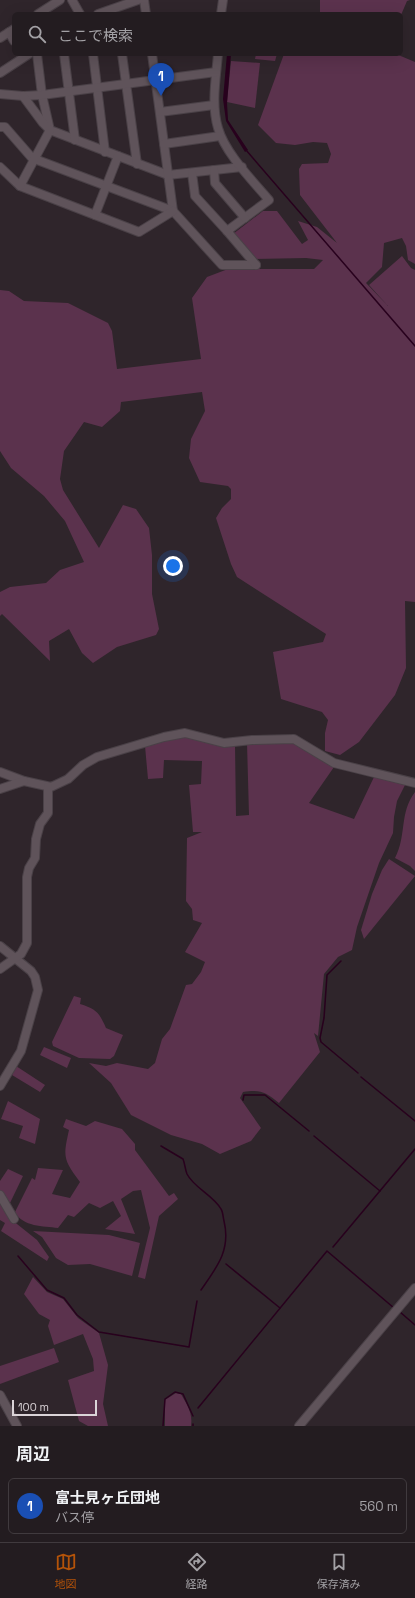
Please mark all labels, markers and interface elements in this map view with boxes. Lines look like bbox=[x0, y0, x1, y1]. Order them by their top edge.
search box bbox=[12, 12, 403, 56]
icon: search bbox=[26, 23, 48, 45]
text: ここで検索 bbox=[58, 26, 133, 45]
pin: 1 bbox=[148, 63, 174, 96]
your location bbox=[163, 556, 183, 576]
scale bar bbox=[12, 1398, 97, 1417]
text: 100 m bbox=[18, 1400, 49, 1414]
text: 周辺 bbox=[16, 1443, 50, 1465]
text: 富士見ヶ丘団地 bbox=[55, 1488, 160, 1507]
text: 1 bbox=[27, 1498, 33, 1515]
text: 560 m bbox=[359, 1498, 398, 1515]
text: バス停 bbox=[55, 1509, 94, 1526]
tab: 地図 bbox=[55, 1551, 77, 1591]
tab: 経路 bbox=[186, 1551, 208, 1591]
tab: 保存済み bbox=[317, 1551, 361, 1591]

